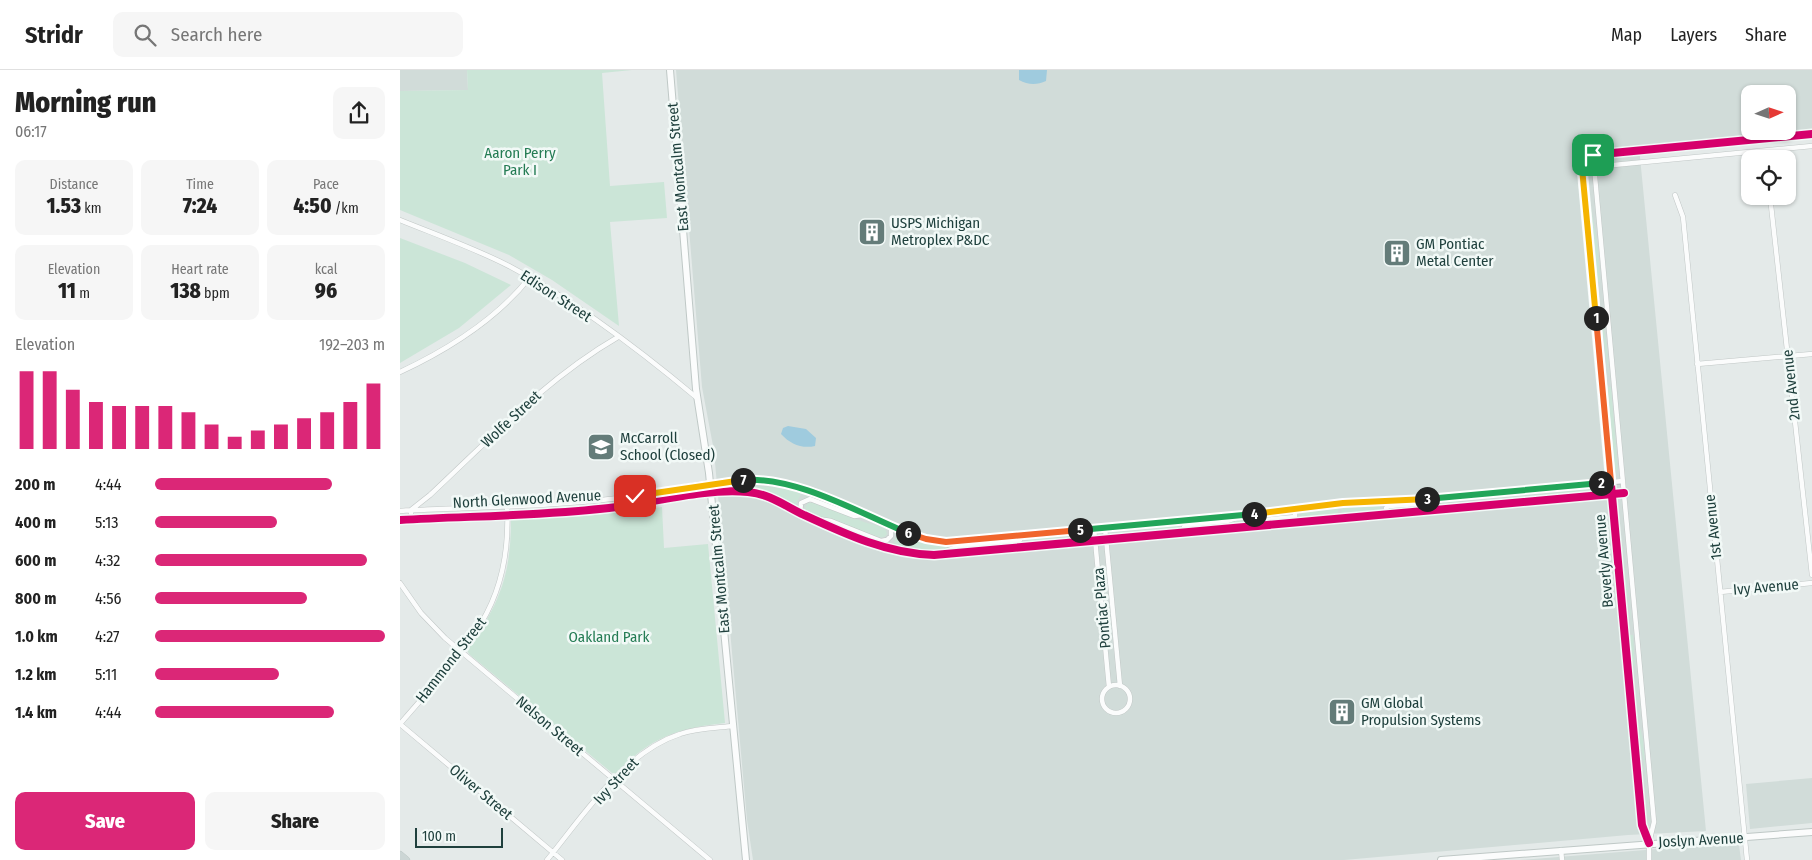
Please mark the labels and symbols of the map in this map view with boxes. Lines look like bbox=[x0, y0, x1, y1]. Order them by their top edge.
north arrow bbox=[1741, 85, 1796, 140]
street label: East Montcalm Street bbox=[663, 102, 693, 232]
pin bbox=[1572, 134, 1614, 176]
park label: Aaron Perry Park I bbox=[484, 144, 556, 179]
place label: USPS Michigan Metroplex P&DC bbox=[891, 214, 990, 249]
building icon: USPS Michigan Metroplex P&DC bbox=[857, 217, 887, 247]
place label: GM Pontiac Metal Center bbox=[1416, 235, 1494, 270]
building icon: GM Pontiac Metal Center bbox=[1382, 238, 1412, 268]
street label: Edison Street bbox=[517, 266, 595, 326]
pin: 1 bbox=[1584, 306, 1608, 330]
street label: 2nd Avenue bbox=[1778, 349, 1804, 421]
street label: Wolfe Street bbox=[477, 387, 545, 451]
place label: McCarroll School (Closed) bbox=[620, 429, 715, 464]
school or university icon: McCarroll School (Closed) bbox=[586, 432, 616, 462]
pin: 7 bbox=[730, 468, 756, 492]
pin: 2 bbox=[1588, 470, 1614, 496]
pin bbox=[614, 475, 656, 517]
street label: North Glenwood Avenue bbox=[452, 486, 602, 512]
pin: 3 bbox=[1414, 486, 1440, 512]
street label: 1st Avenue bbox=[1701, 493, 1725, 561]
pin: 4 bbox=[1242, 502, 1266, 526]
street label: East Montcalm Street bbox=[704, 504, 734, 634]
street label: Beverly Avenue bbox=[1591, 513, 1617, 609]
pin: 5 bbox=[1068, 518, 1092, 542]
pin: 6 bbox=[896, 520, 920, 546]
street label: Pontiac Plaza bbox=[1089, 567, 1115, 649]
street label: Ivy Avenue bbox=[1732, 575, 1800, 599]
street label: Hammond Street bbox=[412, 614, 490, 706]
park label: Oakland Park bbox=[569, 628, 649, 646]
street label: Nelson Street bbox=[512, 692, 588, 760]
place label: GM Global Propulsion Systems bbox=[1361, 694, 1481, 729]
building icon: GM Global Propulsion Systems bbox=[1327, 697, 1357, 727]
street label: Ivy Street bbox=[590, 754, 642, 808]
street label: Oliver Street bbox=[446, 760, 516, 824]
scale bar bbox=[415, 825, 502, 848]
street label: Joslyn Avenue bbox=[1658, 829, 1744, 851]

